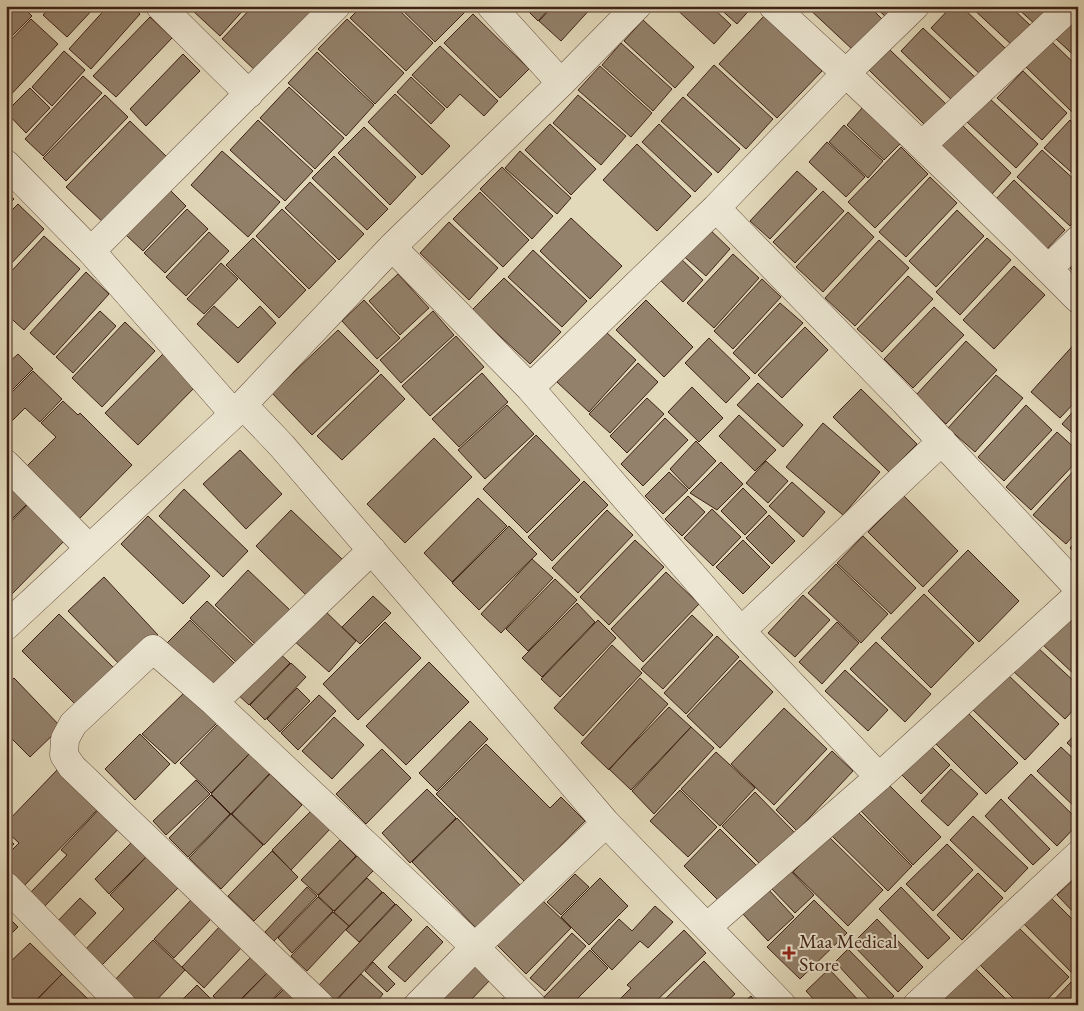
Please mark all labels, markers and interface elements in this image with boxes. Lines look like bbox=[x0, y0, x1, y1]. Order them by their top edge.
place label: Maa Medical Store bbox=[799, 928, 898, 977]
marker: Maa Medical Store bbox=[783, 947, 795, 959]

